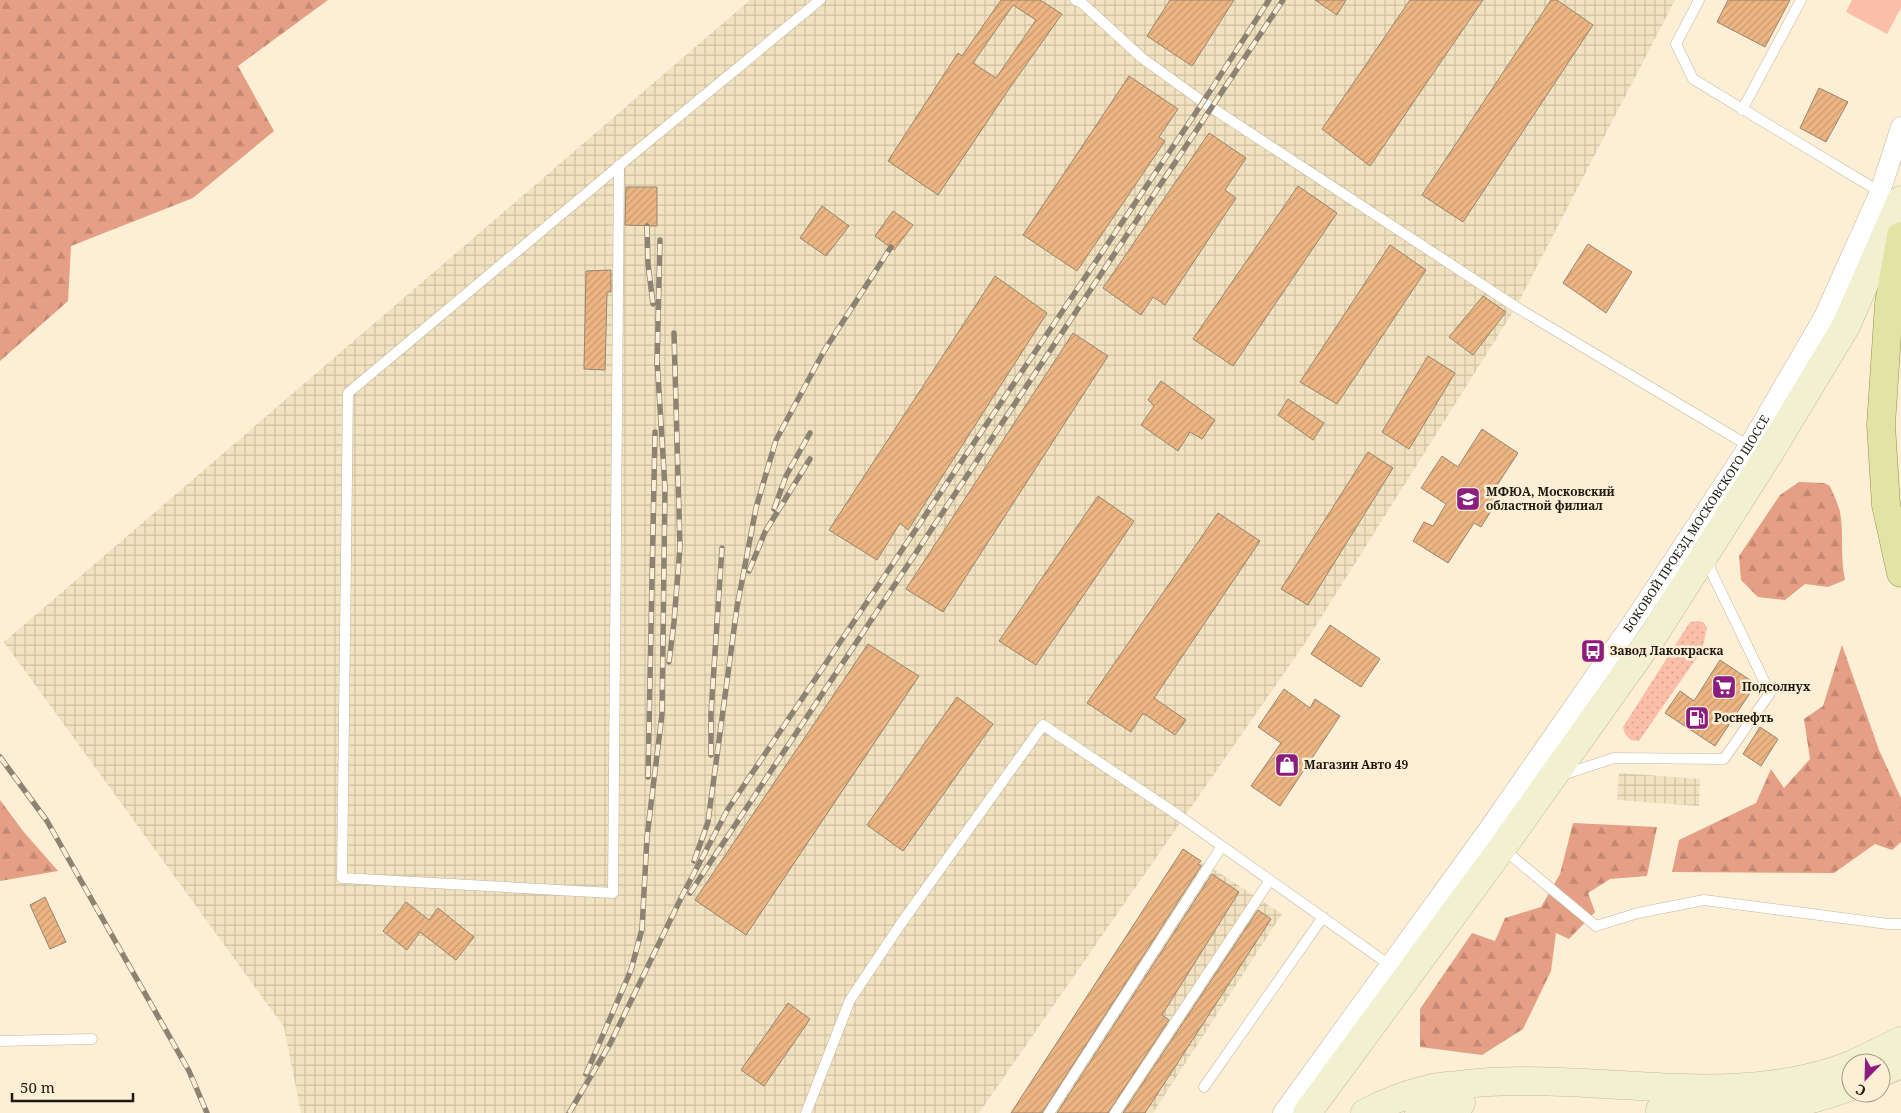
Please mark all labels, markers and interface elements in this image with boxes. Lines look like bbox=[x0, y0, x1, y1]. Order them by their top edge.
street label: БОКОВОЙ ПРОЕЗД МОСКОВСКОГО ШОССЕ bbox=[1619, 412, 1773, 636]
place label: МФЮА, Московский областной филиал bbox=[1486, 483, 1615, 514]
school or university icon: МФЮА, Московский областной филиал bbox=[1455, 486, 1481, 512]
bus stop icon: Завод Лакокраска bbox=[1580, 638, 1606, 664]
place label: Завод Лакокраска bbox=[1610, 642, 1724, 659]
supermarket icon: Подсолнух bbox=[1711, 674, 1737, 700]
place label: Подсолнух bbox=[1742, 678, 1811, 695]
fuel station icon: Роснефть bbox=[1684, 705, 1710, 731]
place label: Роснефть bbox=[1714, 709, 1773, 726]
shop icon: Магазин Авто 49 bbox=[1274, 752, 1300, 778]
place label: Магазин Авто 49 bbox=[1304, 756, 1408, 773]
north arrow bbox=[1841, 1053, 1891, 1103]
scale bar bbox=[12, 1070, 134, 1102]
text: 50 m bbox=[20, 1077, 55, 1097]
text: С bbox=[1853, 1080, 1869, 1101]

